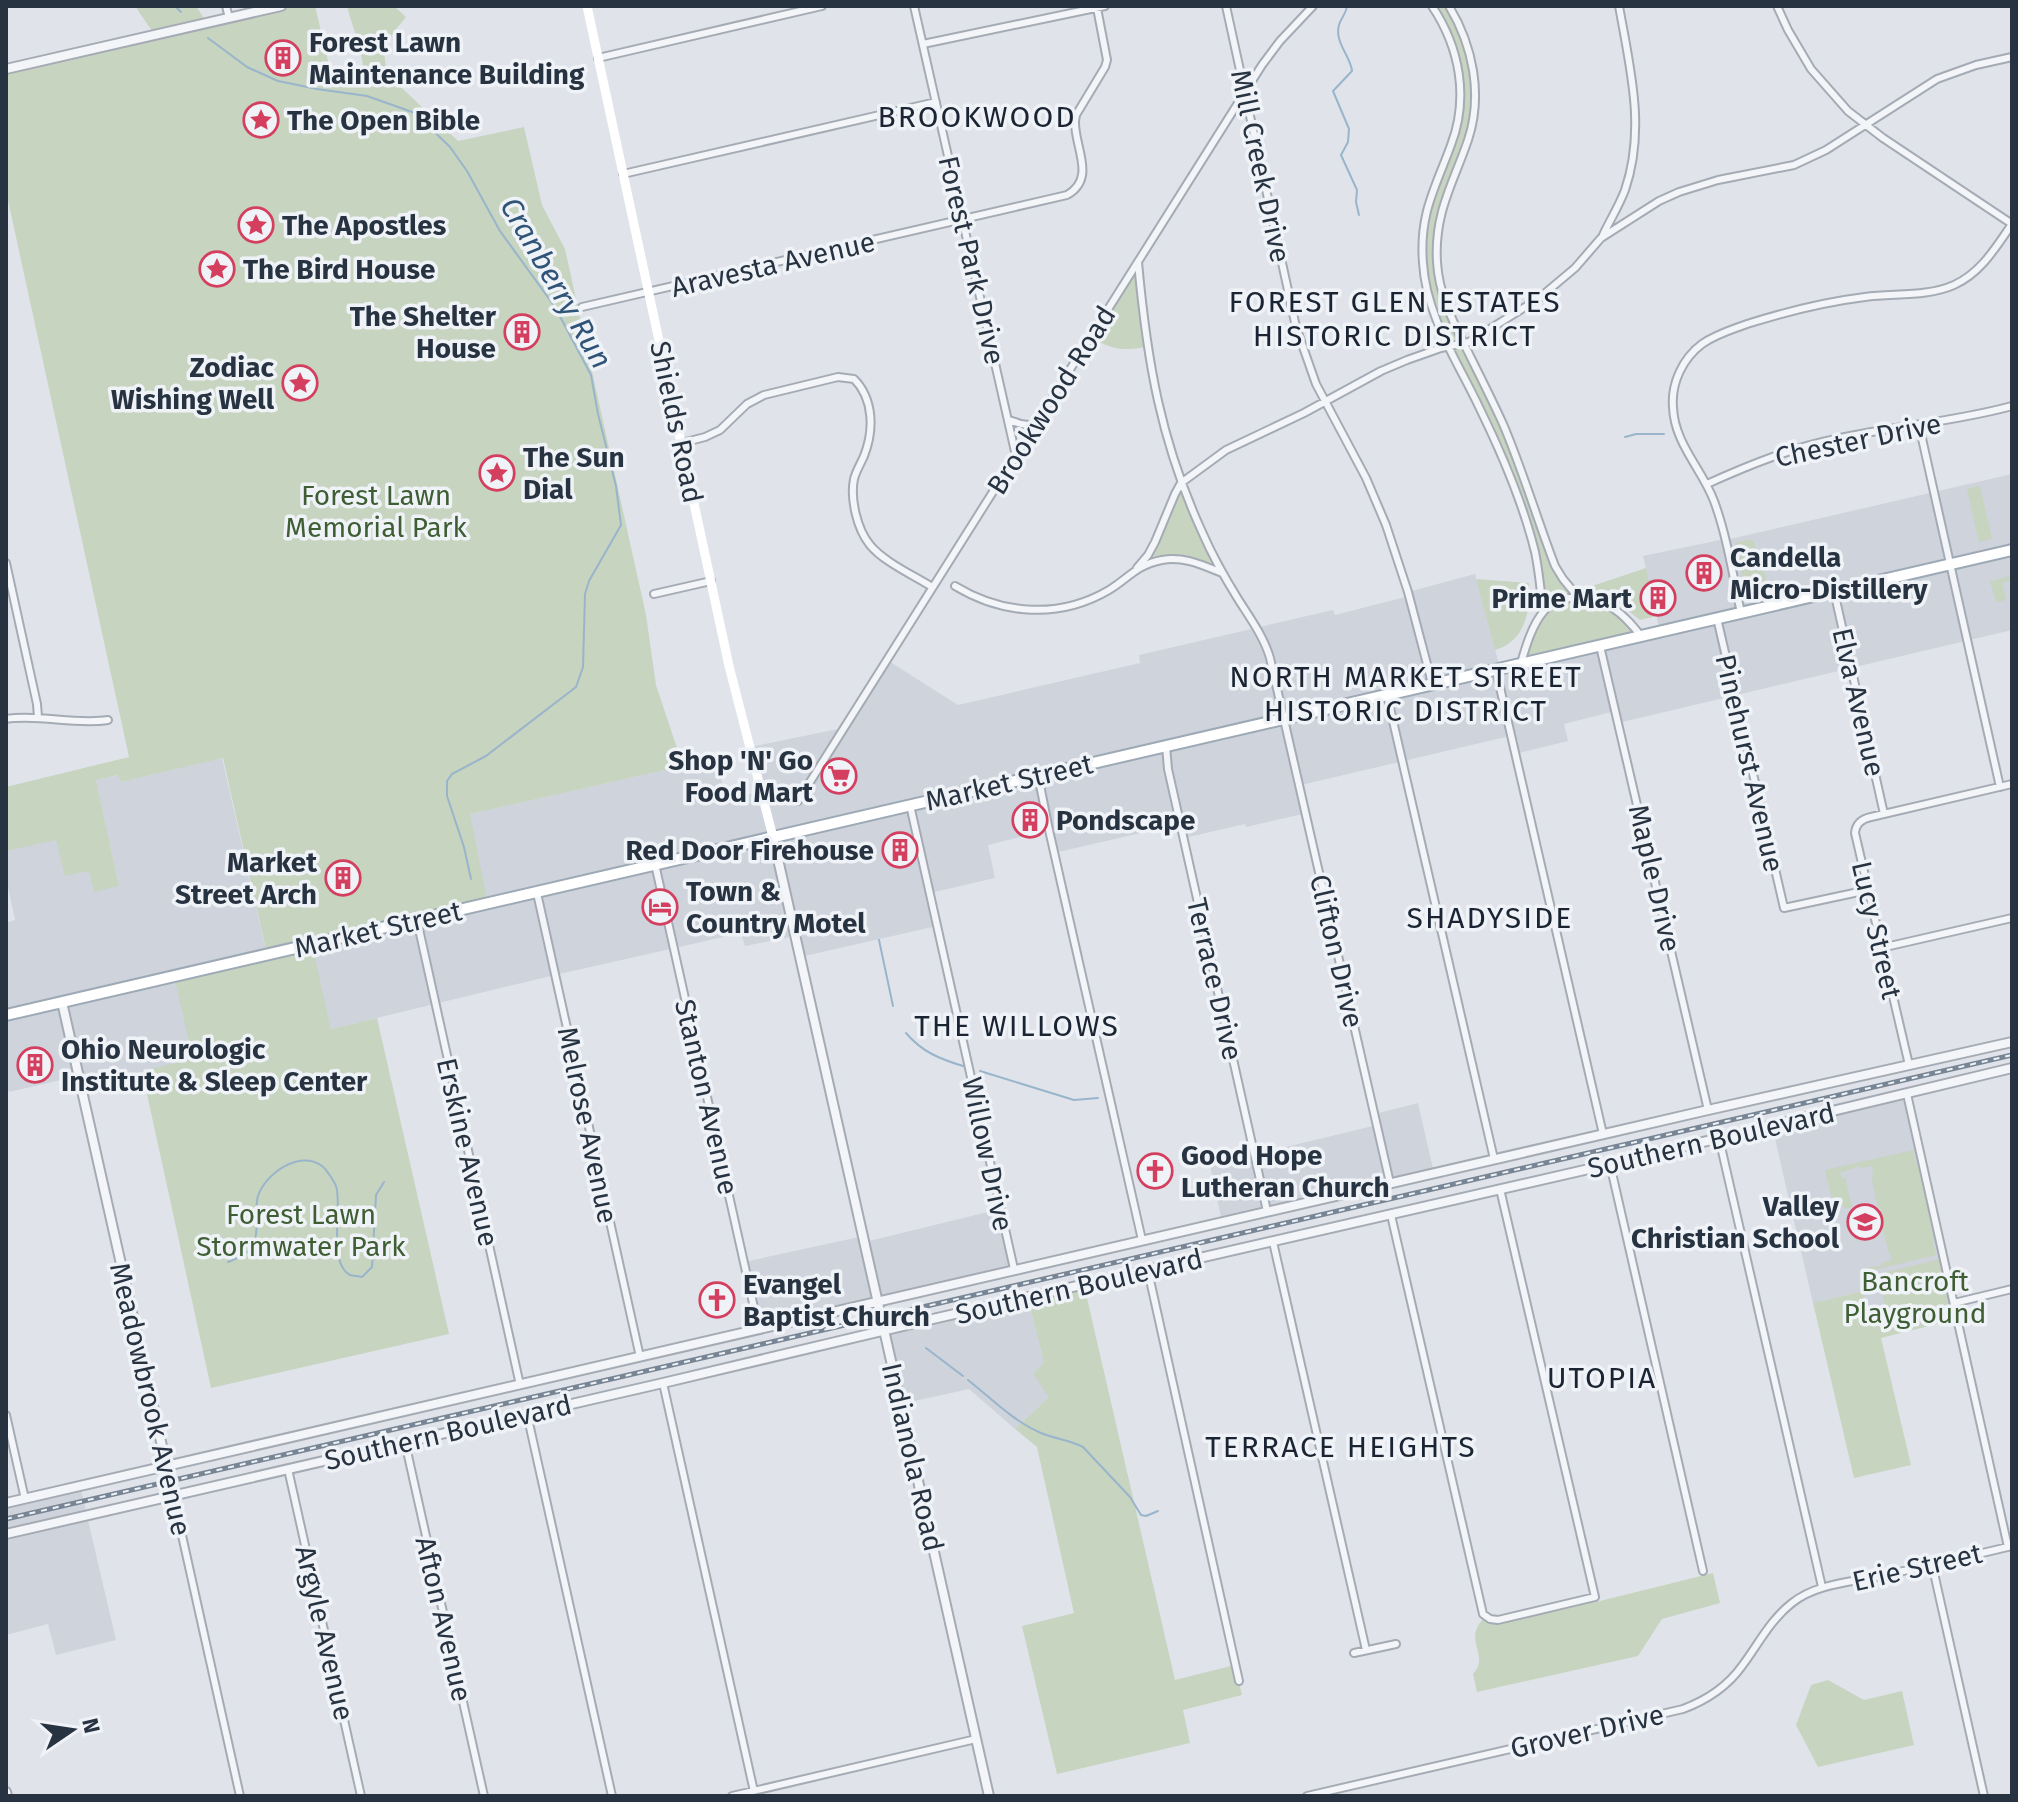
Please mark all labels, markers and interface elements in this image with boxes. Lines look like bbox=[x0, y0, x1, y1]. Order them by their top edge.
place label: Forest Lawn Maintenance Building bbox=[309, 26, 585, 91]
building icon: Forest Lawn Maintenance Building bbox=[264, 39, 302, 77]
street label: Mill Creek Drive bbox=[1224, 66, 1297, 266]
district label: BROOKWOOD bbox=[878, 99, 1076, 135]
place icon: The Open Bible bbox=[242, 101, 280, 139]
place label: The Open Bible bbox=[287, 104, 480, 137]
street label: Forest Park Drive bbox=[931, 153, 1012, 368]
water label: Cranberry Run bbox=[492, 191, 620, 375]
place icon: The Apostles bbox=[237, 206, 275, 244]
place label: The Apostles bbox=[282, 209, 446, 242]
street label: Aravesta Avenue bbox=[668, 225, 878, 304]
place icon: The Bird House bbox=[198, 250, 236, 288]
place label: The Bird House bbox=[243, 253, 435, 286]
district label: FOREST GLEN ESTATES HISTORIC DISTRICT bbox=[1228, 284, 1562, 354]
place label: The Shelter House bbox=[350, 300, 497, 365]
street label: Brookwood Road bbox=[980, 300, 1123, 500]
building icon: The Shelter House bbox=[503, 313, 541, 351]
street label: Shields Road bbox=[643, 338, 710, 506]
place label: Zodiac Wishing Well bbox=[111, 351, 275, 416]
place icon: Zodiac Wishing Well bbox=[281, 364, 319, 402]
street label: Chester Drive bbox=[1772, 407, 1944, 474]
place label: The Sun Dial bbox=[523, 441, 625, 506]
place icon: The Sun Dial bbox=[478, 454, 516, 492]
park label: Forest Lawn Memorial Park bbox=[285, 479, 468, 544]
place label: Candella Micro-Distillery bbox=[1730, 541, 1928, 606]
building icon: Candella Micro-Distillery bbox=[1685, 554, 1723, 592]
building icon: Prime Mart bbox=[1639, 579, 1677, 617]
place label: Prime Mart bbox=[1491, 582, 1633, 615]
street label: Elva Avenue bbox=[1825, 625, 1892, 780]
street label: Pinehurst Avenue bbox=[1708, 651, 1791, 875]
district label: NORTH MARKET STREET HISTORIC DISTRICT bbox=[1229, 659, 1583, 729]
place label: Shop 'N' Go Food Mart bbox=[668, 744, 814, 809]
street label: Market Street bbox=[922, 747, 1097, 818]
supermarket icon: Shop 'N' Go Food Mart bbox=[820, 757, 858, 795]
building icon: Pondscape bbox=[1011, 801, 1049, 839]
street label: Maple Drive bbox=[1622, 801, 1687, 955]
place label: Pondscape bbox=[1056, 804, 1195, 837]
building icon: Red Door Firehouse bbox=[881, 831, 919, 869]
place label: Red Door Firehouse bbox=[625, 834, 874, 867]
place label: Market Street Arch bbox=[175, 846, 318, 911]
street label: Lucy Street bbox=[1845, 858, 1909, 1003]
building icon: Market Street Arch bbox=[324, 859, 362, 897]
street label: Clifton Drive bbox=[1303, 871, 1370, 1031]
place label: Town & Country Motel bbox=[686, 875, 866, 940]
hotel icon: Town & Country Motel bbox=[641, 888, 679, 926]
street label: Market Street bbox=[291, 894, 466, 965]
street label: Terrace Drive bbox=[1180, 895, 1249, 1063]
district label: SHADYSIDE bbox=[1407, 900, 1573, 936]
street label: Stanton Avenue bbox=[668, 996, 745, 1198]
district label: THE WILLOWS bbox=[914, 1008, 1120, 1044]
street label: Melrose Avenue bbox=[551, 1024, 624, 1226]
place label: Ohio Neurologic Institute & Sleep Center bbox=[61, 1033, 368, 1098]
building icon: Ohio Neurologic Institute & Sleep Center bbox=[16, 1046, 54, 1084]
street label: Erskine Avenue bbox=[430, 1055, 505, 1250]
street label: Willow Drive bbox=[955, 1074, 1020, 1234]
street label: Southern Boulevard bbox=[1584, 1096, 1838, 1185]
place label: Good Hope Lutheran Church bbox=[1181, 1139, 1390, 1204]
church icon: Good Hope Lutheran Church bbox=[1136, 1152, 1174, 1190]
place label: Valley Christian School bbox=[1631, 1190, 1840, 1255]
park label: Forest Lawn Stormwater Park bbox=[196, 1198, 406, 1263]
school or university icon: Valley Christian School bbox=[1846, 1203, 1884, 1241]
street label: Southern Boulevard bbox=[952, 1242, 1206, 1331]
street label: Meadowbrook Avenue bbox=[103, 1259, 198, 1539]
park label: Bancroft Playground bbox=[1844, 1265, 1986, 1330]
place label: Evangel Baptist Church bbox=[743, 1268, 930, 1333]
church icon: Evangel Baptist Church bbox=[698, 1281, 736, 1319]
street label: Indianola Road bbox=[875, 1360, 950, 1555]
district label: UTOPIA bbox=[1547, 1360, 1657, 1396]
street label: Southern Boulevard bbox=[321, 1388, 575, 1477]
district label: TERRACE HEIGHTS bbox=[1205, 1429, 1477, 1465]
street label: Afton Avenue bbox=[409, 1533, 479, 1705]
street label: Erie Street bbox=[1849, 1536, 1986, 1598]
street label: Argyle Avenue bbox=[288, 1542, 361, 1724]
north arrow bbox=[32, 1690, 112, 1770]
street label: Grover Drive bbox=[1507, 1698, 1667, 1765]
text: N bbox=[76, 1715, 106, 1736]

